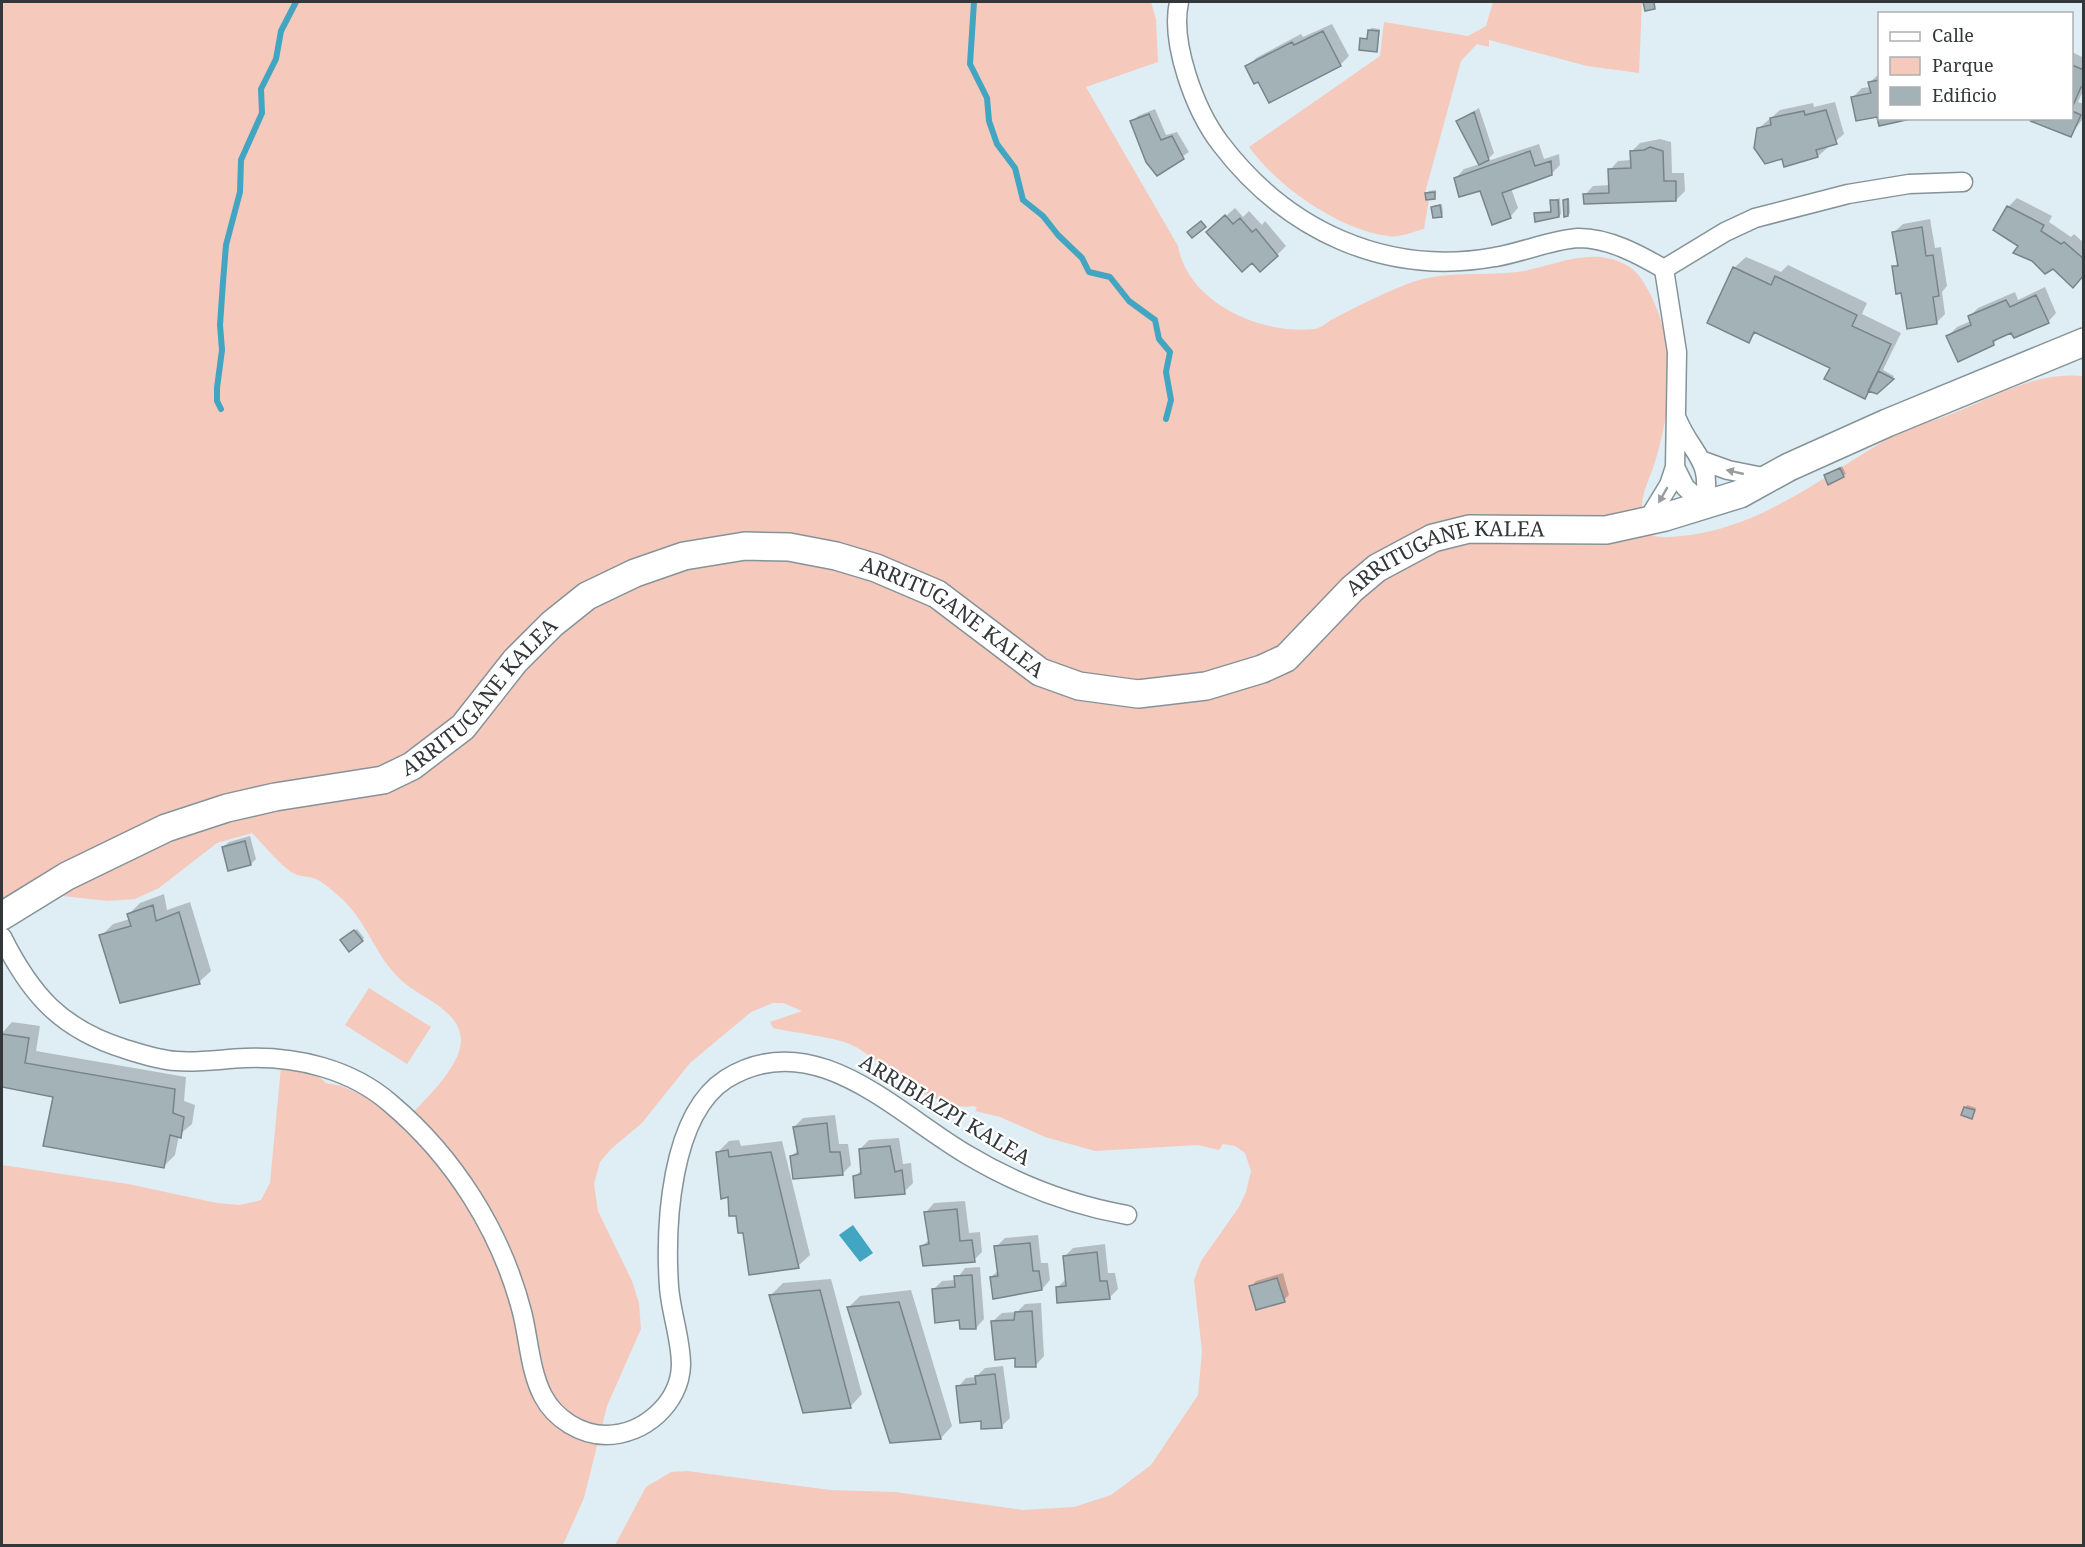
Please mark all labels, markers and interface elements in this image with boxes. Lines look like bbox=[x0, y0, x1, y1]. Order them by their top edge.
legend bbox=[1878, 12, 2073, 120]
text: Calle bbox=[1932, 23, 1974, 47]
text: Parque bbox=[1932, 53, 1994, 77]
text: Edificio bbox=[1932, 83, 1997, 107]
one-way arrow bbox=[1726, 466, 1744, 476]
one-way arrow bbox=[1658, 487, 1668, 504]
street label: ARRITUGANE KALEA bbox=[1339, 514, 1545, 602]
street label: ARRITUGANE KALEA bbox=[857, 549, 1051, 684]
street label: ARRITUGANE KALEA bbox=[397, 611, 563, 782]
street label: ARRIBIAZPI KALEA bbox=[855, 1047, 1036, 1171]

